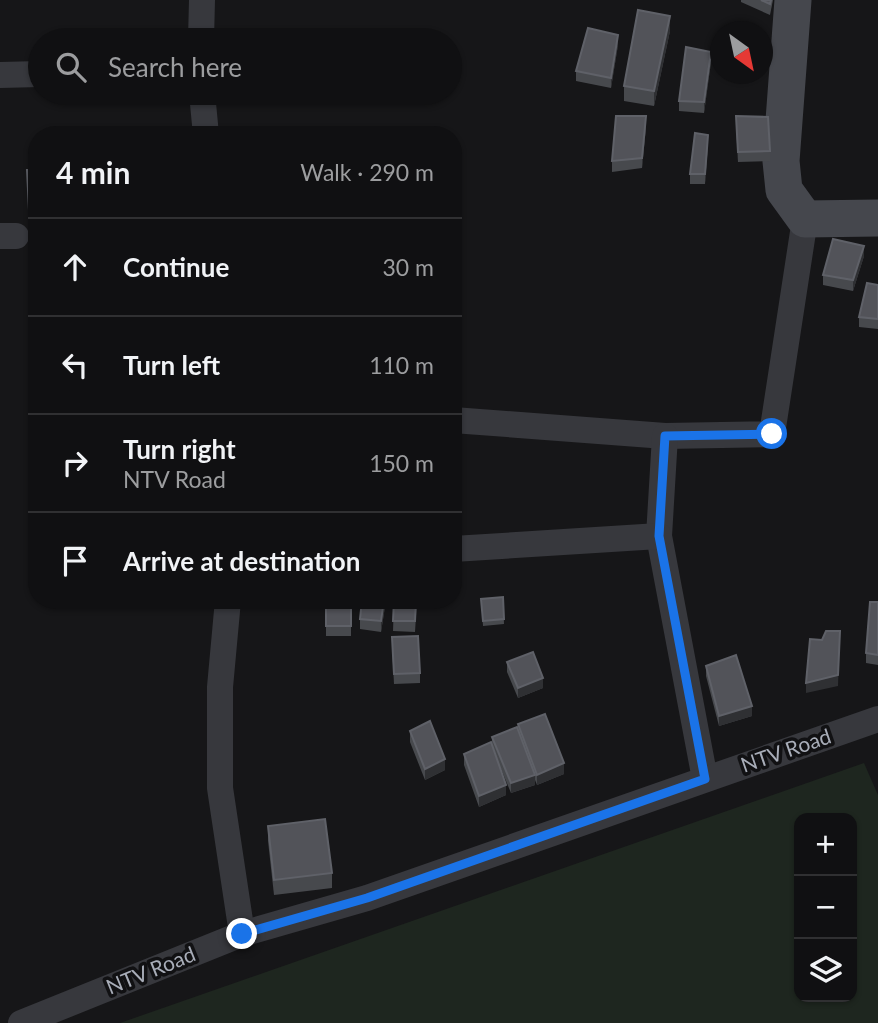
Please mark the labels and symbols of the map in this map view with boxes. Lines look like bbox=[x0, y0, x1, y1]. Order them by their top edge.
north arrow bbox=[710, 21, 773, 84]
route start bbox=[756, 418, 787, 449]
street label: NTV Road bbox=[737, 722, 834, 777]
route end bbox=[226, 918, 257, 949]
street label: NTV Road bbox=[102, 940, 199, 999]

